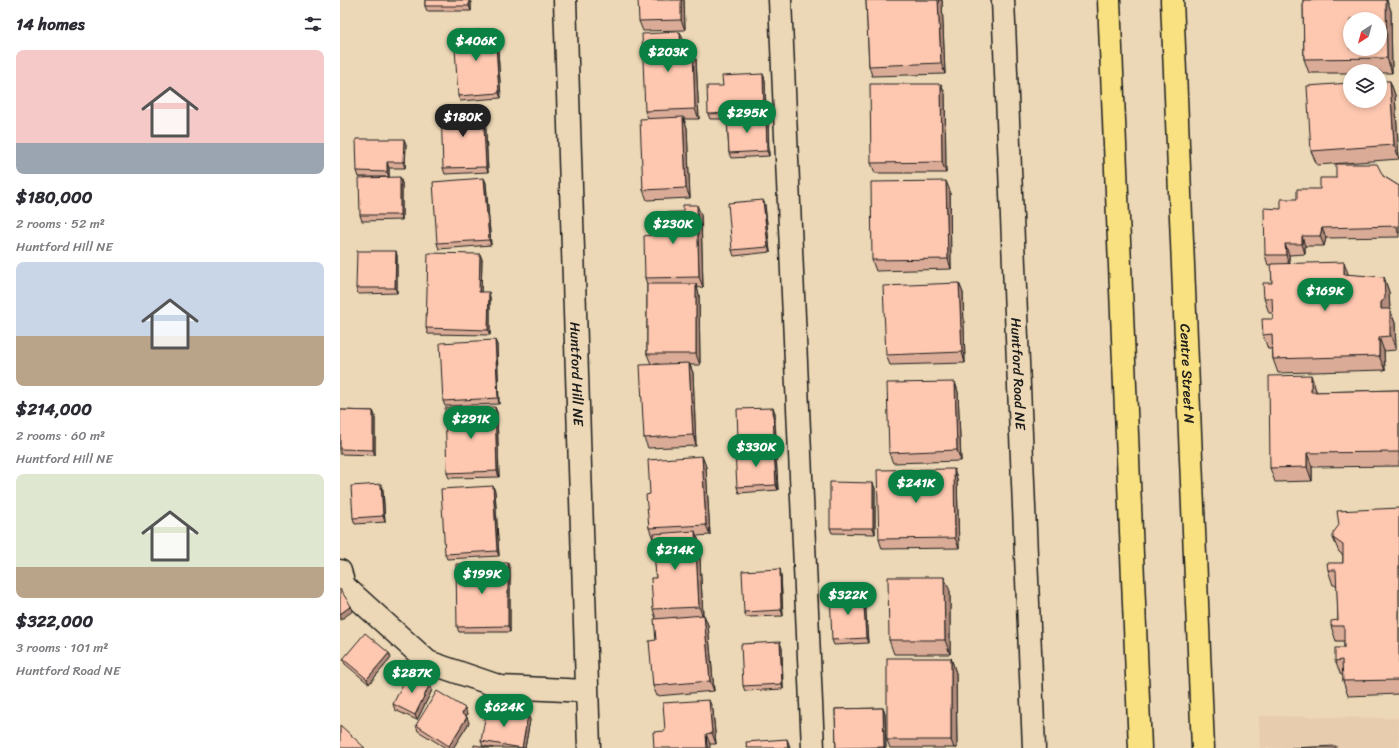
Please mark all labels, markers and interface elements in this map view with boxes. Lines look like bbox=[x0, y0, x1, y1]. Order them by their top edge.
text: 14 homes bbox=[16, 9, 85, 39]
north arrow bbox=[1343, 12, 1387, 56]
map controls bbox=[1343, 12, 1387, 108]
icon: filters bbox=[302, 13, 324, 35]
pin: $406K bbox=[448, 28, 504, 62]
text: $406K bbox=[456, 29, 496, 52]
pin: $203K bbox=[640, 39, 696, 73]
text: $203K bbox=[648, 40, 688, 63]
button: layers bbox=[1343, 64, 1387, 108]
icon: home bbox=[134, 76, 206, 148]
pin: $295K bbox=[719, 100, 775, 134]
text: $295K bbox=[727, 101, 767, 124]
pin: $180K bbox=[435, 104, 491, 138]
text: $180K bbox=[444, 105, 482, 128]
text: $180,000 bbox=[16, 182, 93, 212]
pin: $230K bbox=[645, 211, 701, 245]
text: 2 rooms · 52 m² bbox=[16, 212, 105, 235]
text: $230K bbox=[653, 212, 693, 235]
text: Huntford Hill NE bbox=[16, 235, 113, 258]
pin: $169K bbox=[1297, 278, 1353, 312]
text: $169K bbox=[1306, 279, 1344, 302]
icon: home bbox=[134, 288, 206, 360]
street label: Huntford Road NE bbox=[1003, 317, 1033, 431]
street label: Huntford Hill NE bbox=[562, 321, 591, 427]
street label: Centre Street N bbox=[1172, 323, 1202, 424]
text: $214,000 bbox=[16, 394, 92, 424]
pin: $291K bbox=[443, 406, 499, 440]
text: $291K bbox=[452, 407, 490, 430]
text: 2 rooms · 60 m² bbox=[16, 424, 105, 447]
pin: $330K bbox=[728, 434, 784, 468]
text: $330K bbox=[736, 435, 776, 458]
text: Huntford Hill NE bbox=[16, 447, 113, 470]
pin: $241K bbox=[888, 470, 944, 504]
text: $241K bbox=[897, 471, 935, 494]
icon: home bbox=[134, 500, 206, 572]
pin: $214K bbox=[647, 537, 703, 571]
text: $214K bbox=[656, 538, 694, 561]
pin: $199K bbox=[454, 561, 510, 595]
text: $199K bbox=[463, 562, 501, 585]
pin: $322K bbox=[820, 582, 876, 616]
text: $322K bbox=[829, 583, 867, 606]
text: $322,000 bbox=[16, 606, 93, 636]
text: 3 rooms · 101 m² bbox=[16, 636, 108, 659]
text: Huntford Road NE bbox=[16, 659, 120, 682]
pin: $287K bbox=[384, 660, 440, 694]
text: $287K bbox=[392, 661, 432, 684]
pin: $624K bbox=[476, 694, 532, 728]
text: $624K bbox=[484, 695, 524, 718]

